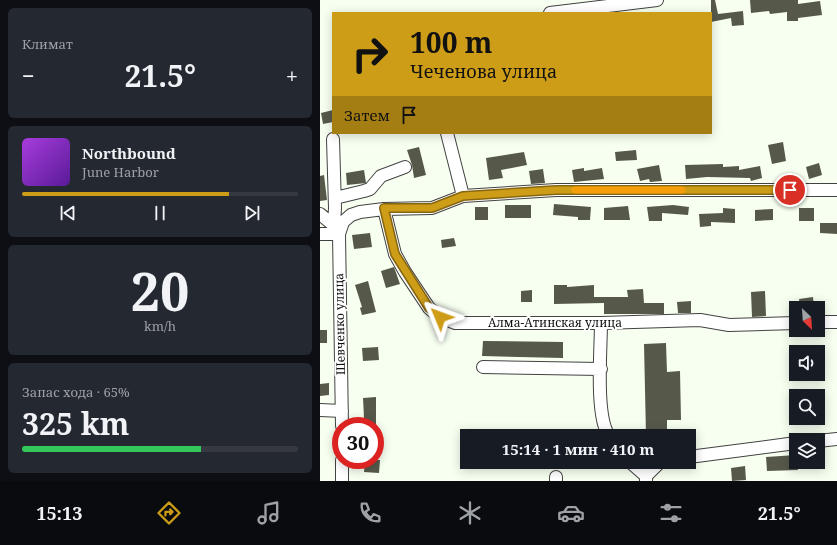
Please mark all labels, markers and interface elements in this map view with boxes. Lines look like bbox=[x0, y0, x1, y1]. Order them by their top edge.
text: 100 m bbox=[410, 23, 492, 61]
icon: right bbox=[344, 28, 396, 80]
text: Климат bbox=[22, 35, 73, 53]
text: 21.5° bbox=[124, 55, 196, 96]
text: Чеченова улица bbox=[410, 59, 557, 83]
text: − bbox=[22, 60, 35, 90]
text: + bbox=[286, 60, 298, 90]
icon: arrive bbox=[398, 104, 420, 126]
text: Затем bbox=[344, 105, 390, 125]
text: Northbound bbox=[82, 143, 176, 163]
text: June Harbor bbox=[82, 163, 159, 181]
pin bbox=[773, 173, 807, 207]
icon: arrive bbox=[779, 179, 801, 201]
icon: previous bbox=[57, 202, 79, 224]
icon: pause bbox=[149, 202, 171, 224]
icon: next bbox=[241, 202, 263, 224]
text: 20 bbox=[131, 255, 189, 326]
street label: Шевченко улица bbox=[330, 273, 349, 375]
position arrow bbox=[419, 296, 461, 338]
north arrow bbox=[789, 301, 825, 337]
map controls bbox=[789, 301, 825, 469]
street label: Алма-Атинская улица bbox=[488, 314, 622, 331]
text: km/h bbox=[144, 317, 176, 335]
button: sound bbox=[789, 345, 825, 381]
text: Запас хода · 65% bbox=[22, 383, 130, 401]
button: search bbox=[789, 389, 825, 425]
text: 325 km bbox=[22, 403, 129, 444]
speed limit sign: 30 bbox=[332, 417, 384, 469]
button: layers bbox=[789, 433, 825, 469]
text: 15:14 · 1 мин · 410 m bbox=[502, 439, 654, 459]
icon: directions bbox=[155, 499, 183, 527]
icon: music bbox=[255, 499, 283, 527]
icon: phone bbox=[356, 499, 384, 527]
icon: climate bbox=[456, 499, 484, 527]
icon: car bbox=[557, 499, 585, 527]
icon: filters bbox=[657, 499, 685, 527]
text: 15:13 bbox=[36, 501, 82, 525]
text: 21.5° bbox=[758, 501, 801, 525]

